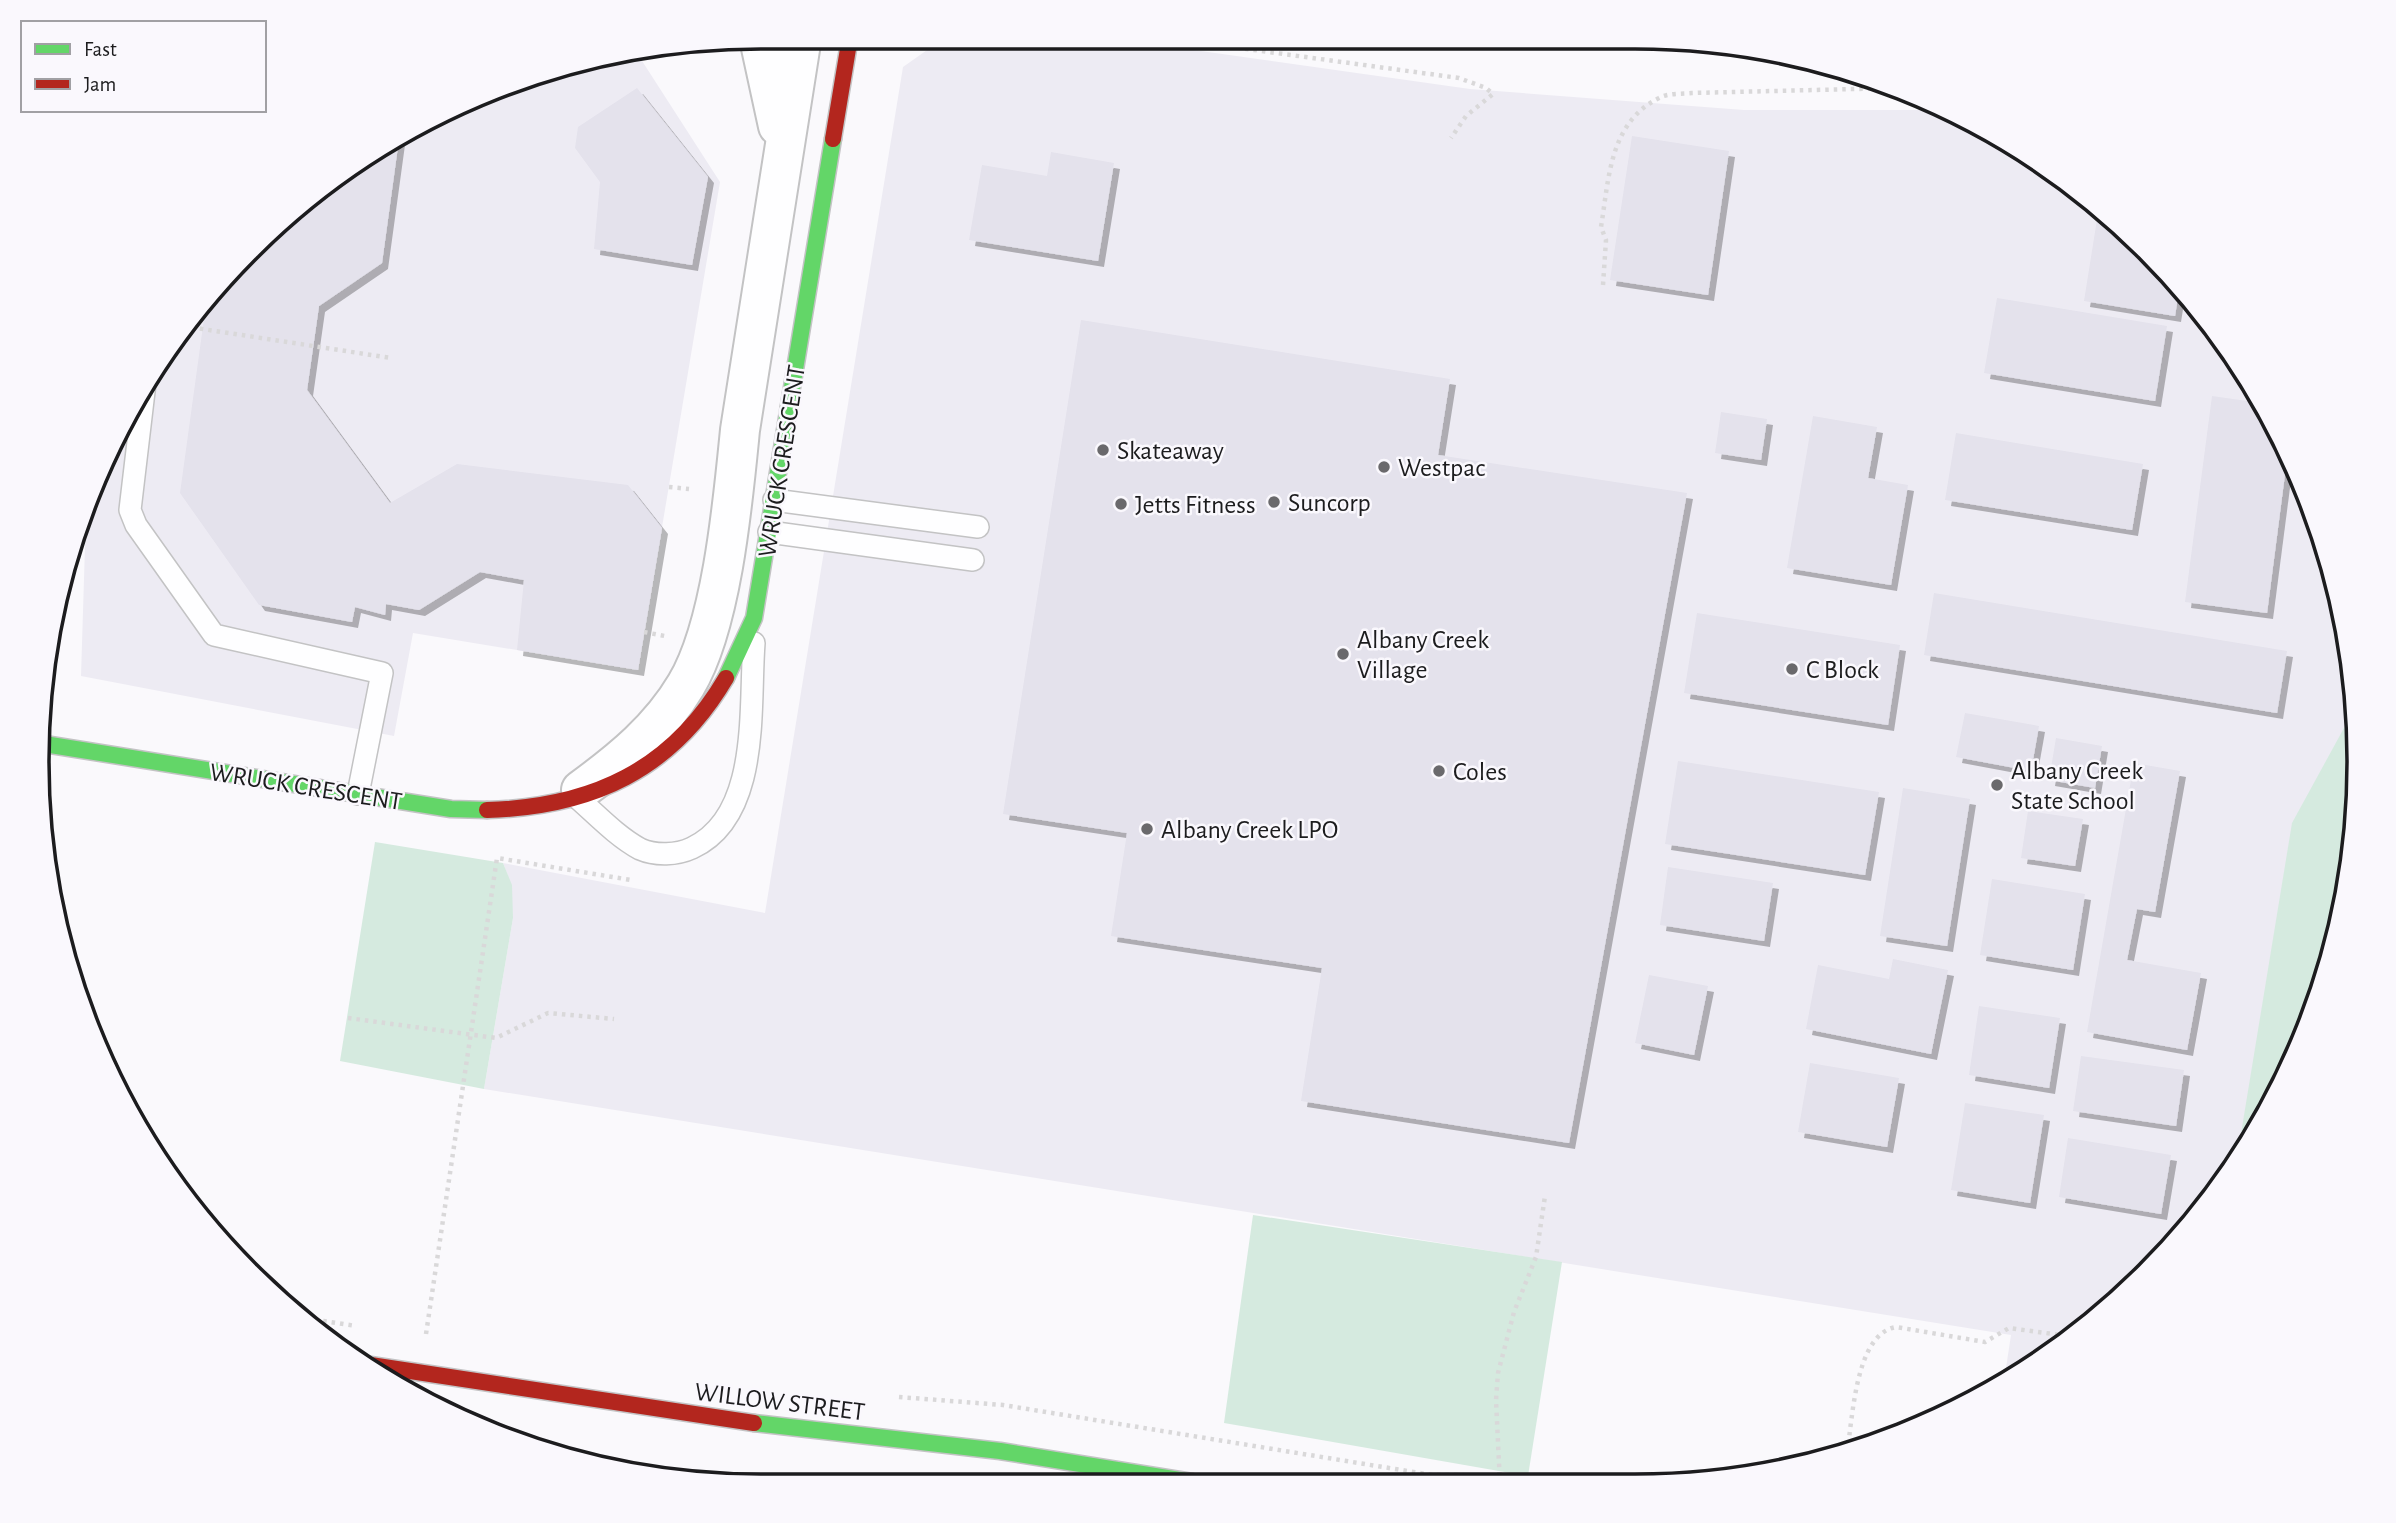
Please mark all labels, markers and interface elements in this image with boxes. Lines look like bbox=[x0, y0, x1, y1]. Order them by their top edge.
legend bbox=[21, 21, 266, 112]
text: Fast bbox=[84, 39, 117, 60]
text: Jam bbox=[84, 74, 116, 95]
street label: WRUCK CRESCENT bbox=[754, 363, 810, 559]
place label: Skateaway bbox=[1117, 438, 1224, 464]
marker: Skateaway bbox=[1095, 442, 1111, 458]
place label: Westpac bbox=[1398, 455, 1485, 481]
marker: Westpac bbox=[1376, 459, 1392, 475]
place label: Suncorp bbox=[1288, 490, 1371, 516]
place label: Jetts Fitness bbox=[1135, 492, 1256, 518]
marker: Suncorp bbox=[1266, 494, 1282, 510]
marker: Jetts Fitness bbox=[1113, 496, 1129, 512]
place label: Albany Creek Village bbox=[1357, 627, 1489, 683]
marker: Albany Creek Village bbox=[1335, 646, 1351, 662]
place label: C Block bbox=[1806, 657, 1879, 683]
marker: C Block bbox=[1784, 661, 1800, 677]
place label: Albany Creek State School bbox=[2011, 758, 2143, 814]
street label: WRUCK CRESCENT bbox=[208, 759, 404, 815]
place label: Coles bbox=[1453, 759, 1507, 785]
marker: Coles bbox=[1431, 763, 1447, 779]
marker: Albany Creek State School bbox=[1989, 777, 2005, 793]
place label: Albany Creek LPO bbox=[1161, 817, 1338, 843]
marker: Albany Creek LPO bbox=[1139, 821, 1155, 837]
street label: WILLOW STREET bbox=[693, 1379, 867, 1425]

